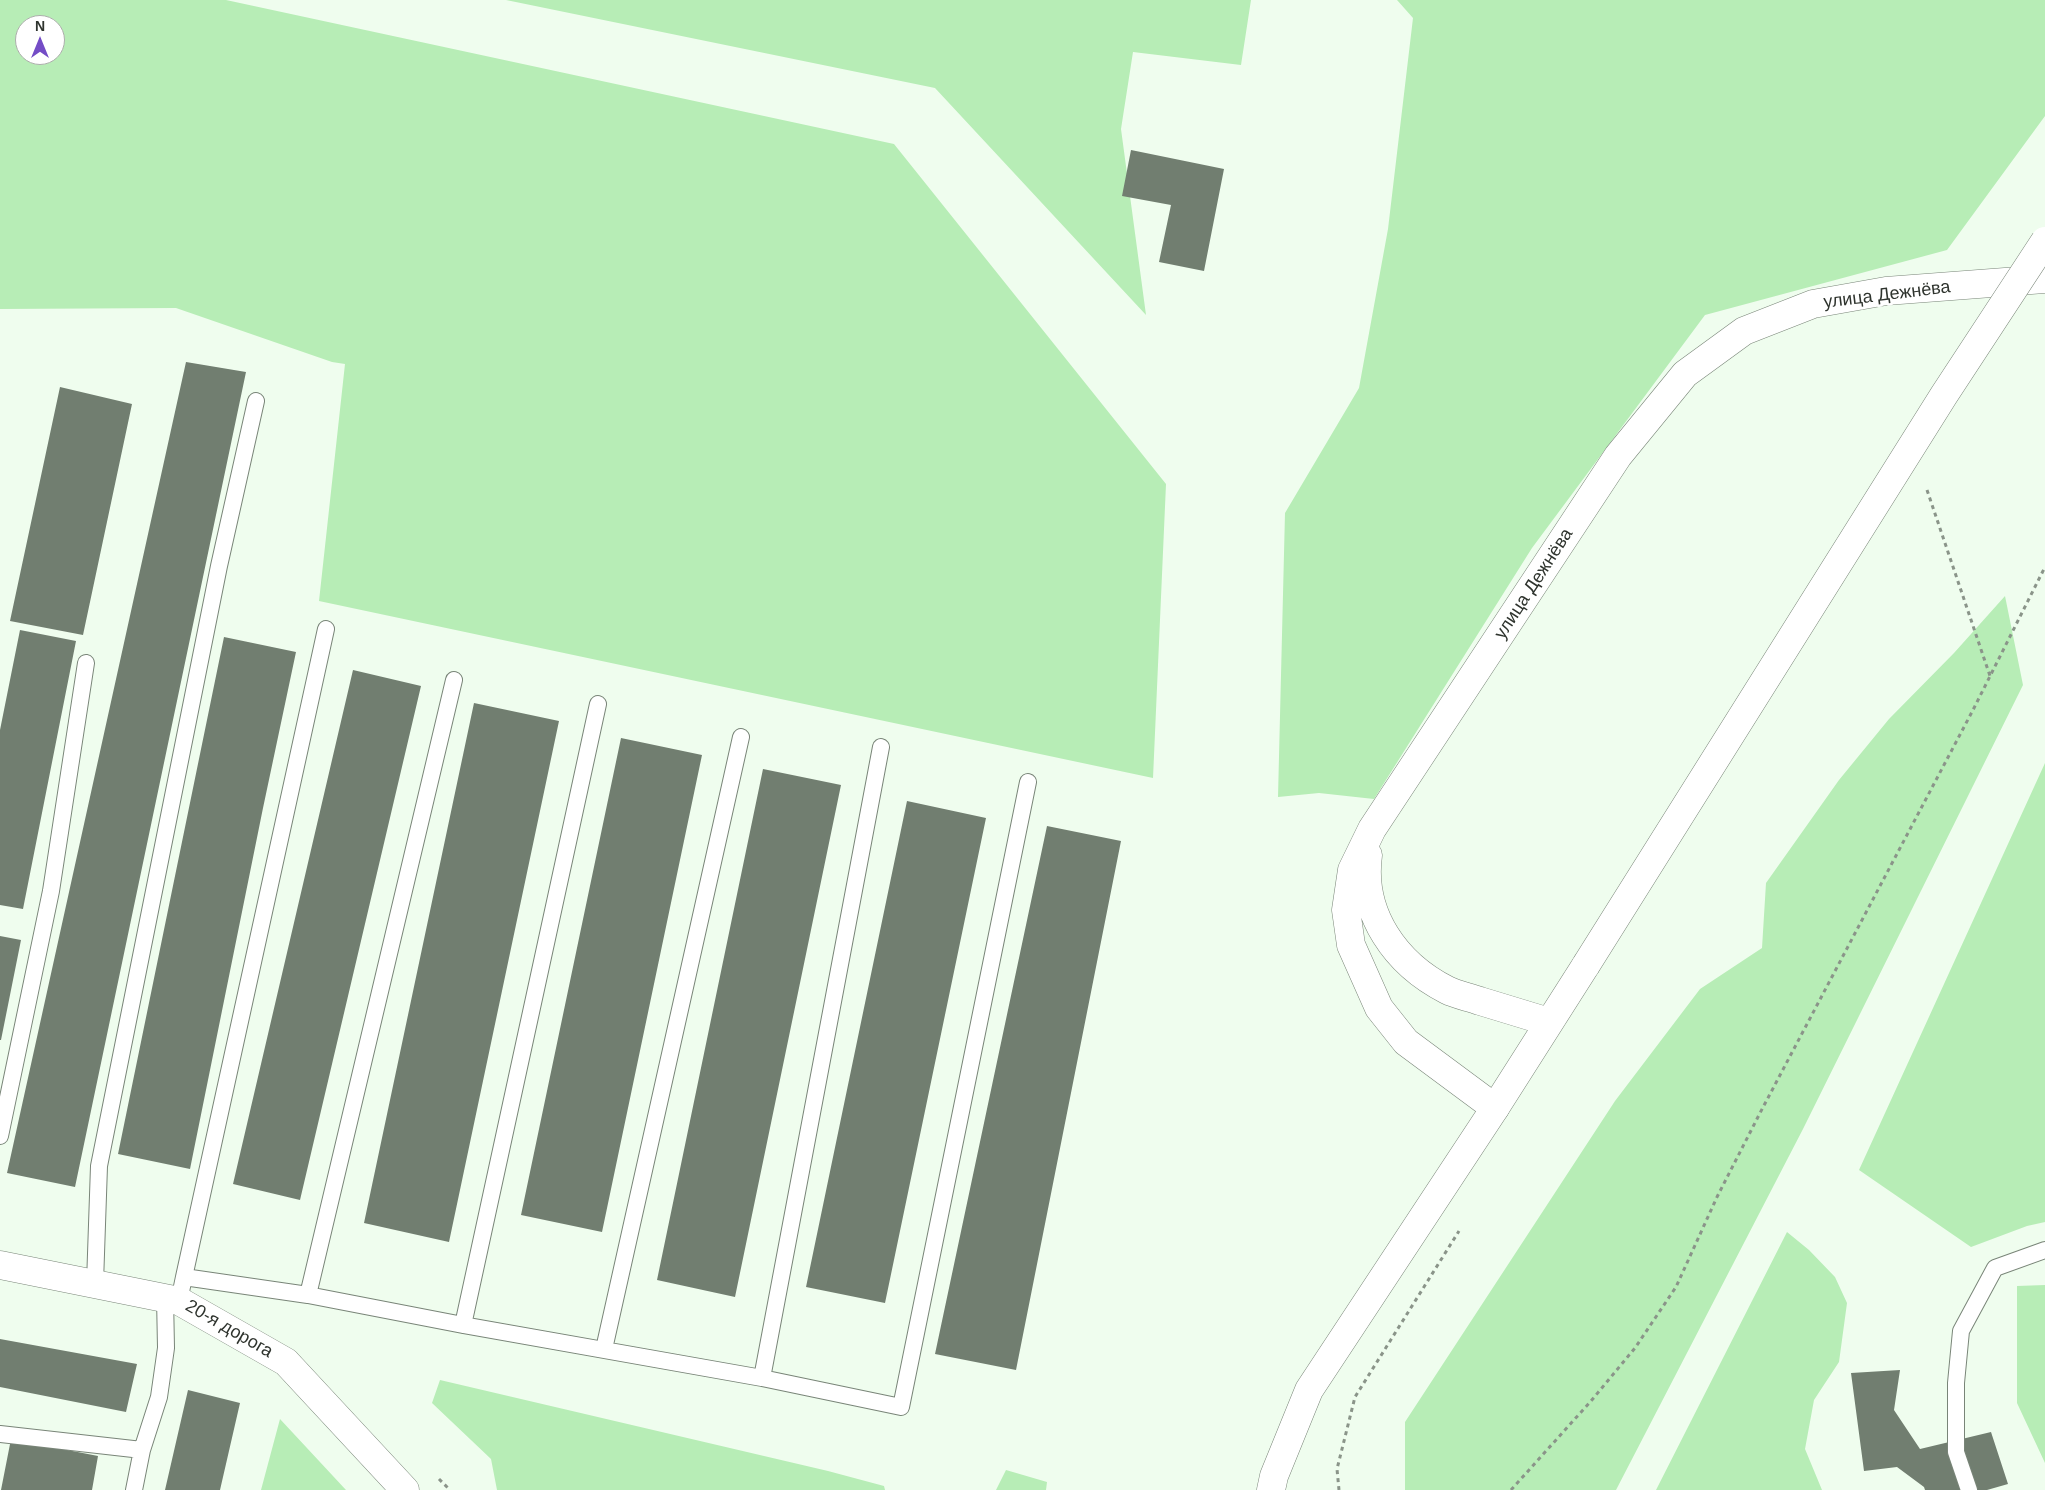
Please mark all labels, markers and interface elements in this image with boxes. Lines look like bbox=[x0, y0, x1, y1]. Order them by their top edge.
north arrow bbox=[15, 15, 65, 65]
text: N bbox=[35, 18, 45, 34]
street label: улица Дежнёва bbox=[1822, 276, 1952, 314]
street label: улица Дежнёва bbox=[1490, 525, 1578, 643]
street label: 20-я дорога bbox=[181, 1295, 277, 1363]

